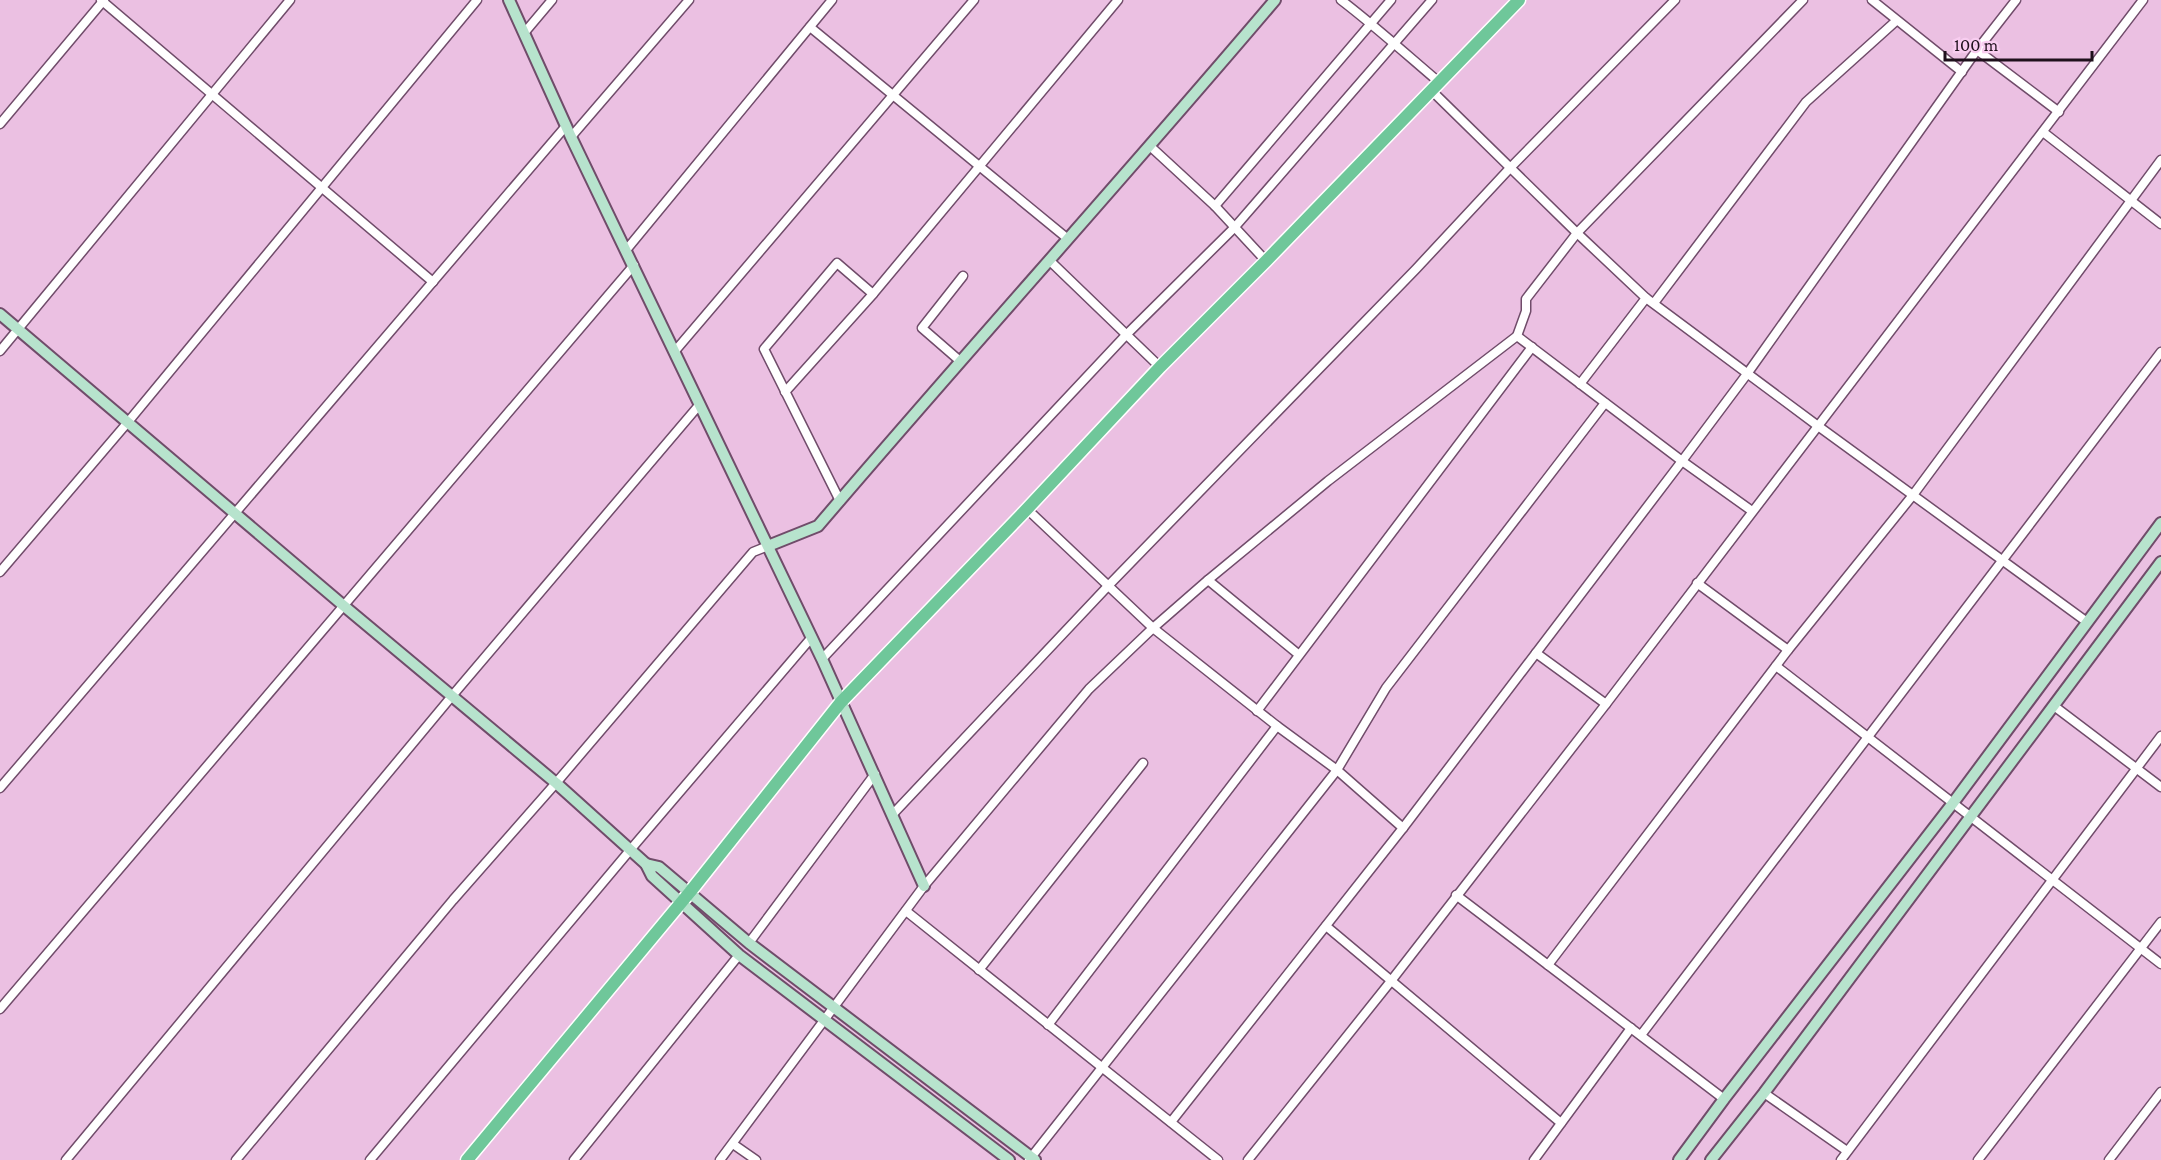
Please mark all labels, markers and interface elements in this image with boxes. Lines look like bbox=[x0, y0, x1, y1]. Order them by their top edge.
scale bar bbox=[1945, 24, 2092, 62]
text: 100 m bbox=[1954, 35, 1999, 55]

